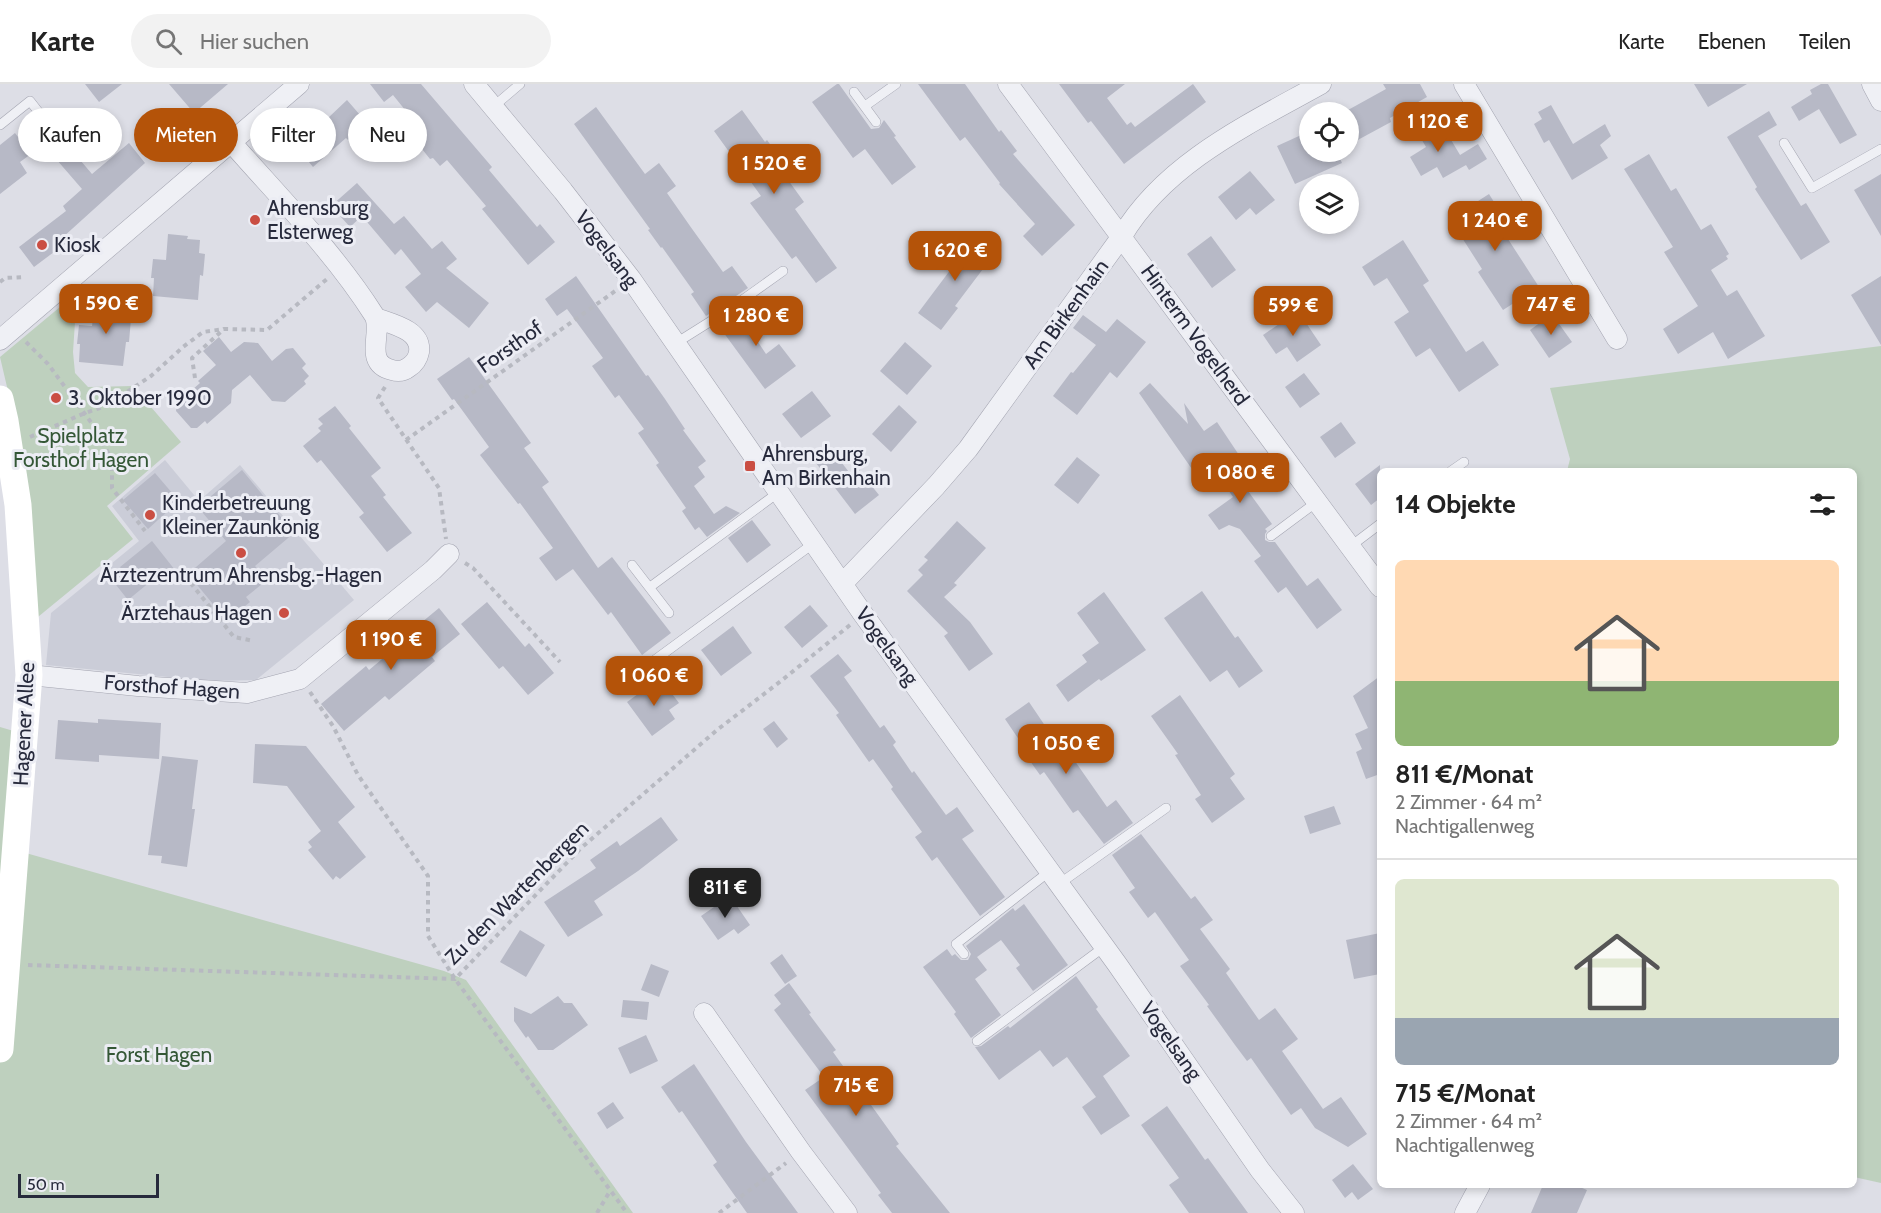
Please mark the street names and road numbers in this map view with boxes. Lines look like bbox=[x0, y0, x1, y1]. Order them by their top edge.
street label: Vogelsang bbox=[570, 205, 645, 293]
street label: Am Birkenhain bbox=[1018, 254, 1114, 373]
street label: Hinterm Vogelherd bbox=[1136, 260, 1255, 410]
street label: Forsthof bbox=[472, 315, 547, 378]
street label: Vogelsang bbox=[851, 602, 924, 690]
street label: Hagener Allee bbox=[8, 661, 39, 786]
street label: Forsthof Hagen bbox=[103, 669, 241, 704]
street label: Zu den Wartenbergen bbox=[440, 816, 594, 970]
street label: Vogelsang bbox=[1135, 997, 1208, 1085]

